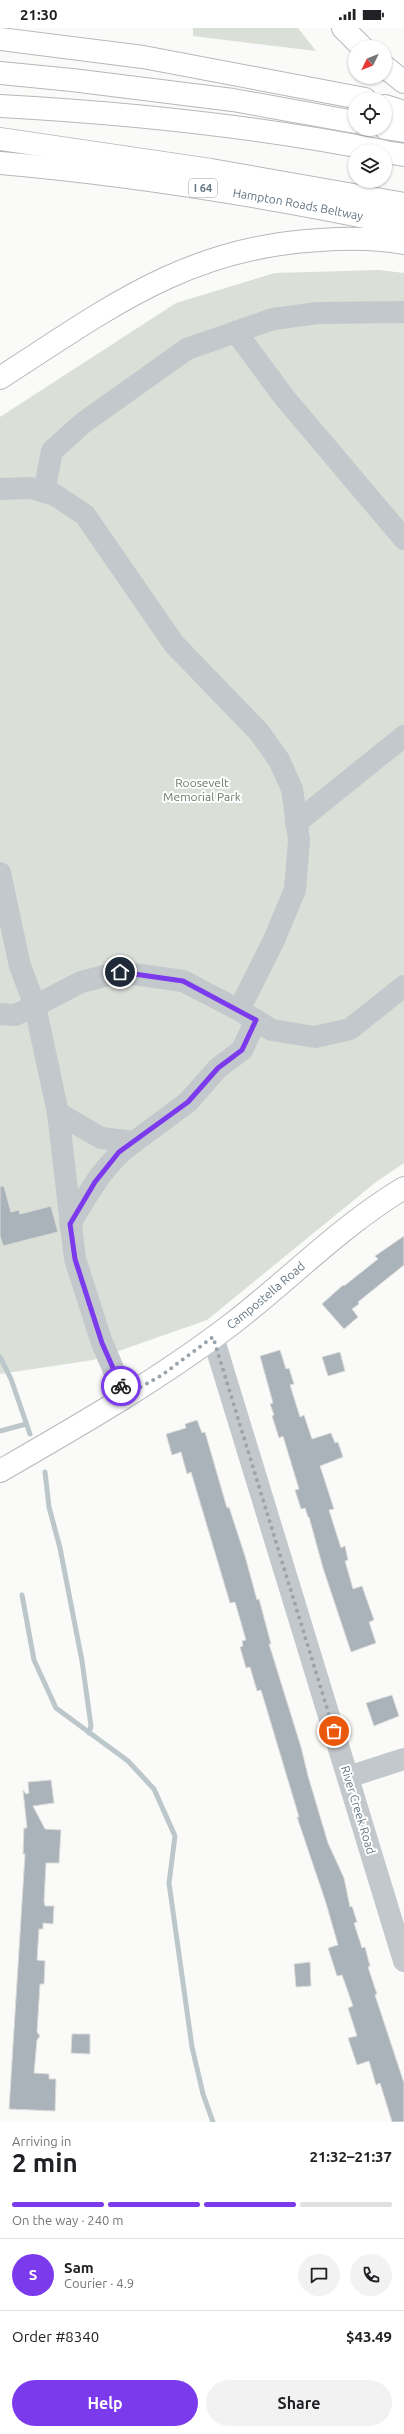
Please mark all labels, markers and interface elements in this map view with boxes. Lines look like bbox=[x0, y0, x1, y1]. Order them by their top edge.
text: 21:30 bbox=[20, 6, 58, 23]
north arrow bbox=[348, 40, 392, 84]
map controls bbox=[348, 40, 392, 188]
button: locate bbox=[348, 92, 392, 136]
button: layers bbox=[348, 144, 392, 188]
road number: I 64 bbox=[189, 179, 217, 197]
street label: Hampton Roads Beltway bbox=[232, 186, 365, 223]
park label: Roosevelt Memorial Park bbox=[163, 776, 241, 803]
pin bbox=[103, 955, 137, 989]
icon: home bbox=[109, 961, 131, 983]
street label: Campostella Road bbox=[224, 1259, 307, 1331]
courier bbox=[101, 1366, 141, 1406]
icon: bike bbox=[110, 1375, 132, 1397]
pin bbox=[317, 1714, 351, 1748]
icon: bag bbox=[323, 1720, 345, 1742]
street label: River Creek Road bbox=[339, 1764, 378, 1856]
text: Arriving in bbox=[12, 2134, 71, 2148]
text: 2 min bbox=[12, 2148, 78, 2177]
text: 21:32–21:37 bbox=[309, 2148, 392, 2165]
text: On the way · 240 m bbox=[12, 2213, 124, 2227]
button: chat bbox=[298, 2254, 340, 2296]
button: phone bbox=[350, 2254, 392, 2296]
text: Sam bbox=[64, 2259, 94, 2276]
text: S bbox=[29, 2266, 37, 2283]
text: Courier · 4.9 bbox=[64, 2276, 134, 2290]
text: Order #8340 bbox=[12, 2328, 99, 2345]
text: $43.49 bbox=[346, 2328, 392, 2345]
button: Help bbox=[12, 2380, 198, 2426]
button: Share bbox=[206, 2380, 392, 2426]

